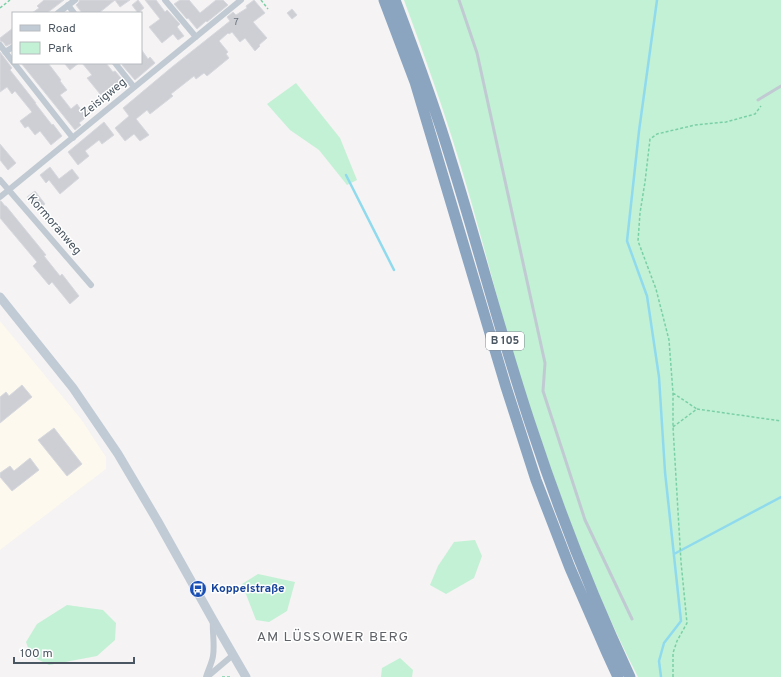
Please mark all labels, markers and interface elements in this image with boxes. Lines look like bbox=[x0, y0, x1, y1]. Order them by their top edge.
legend bbox=[12, 12, 142, 64]
house number: 7 bbox=[233, 16, 239, 29]
text: Road bbox=[48, 21, 76, 37]
text: Park bbox=[48, 41, 73, 57]
street label: Zeisigweg bbox=[78, 75, 130, 121]
street label: Kormoranweg bbox=[23, 191, 85, 259]
road number: B 105 bbox=[486, 332, 524, 350]
bus stop icon: Koppelstraße bbox=[188, 579, 208, 599]
place label: Koppelstraße bbox=[211, 581, 285, 597]
district label: AM LÜSSOWER BERG bbox=[257, 628, 409, 646]
scale bar bbox=[14, 639, 134, 665]
text: 100 m bbox=[20, 646, 53, 662]

